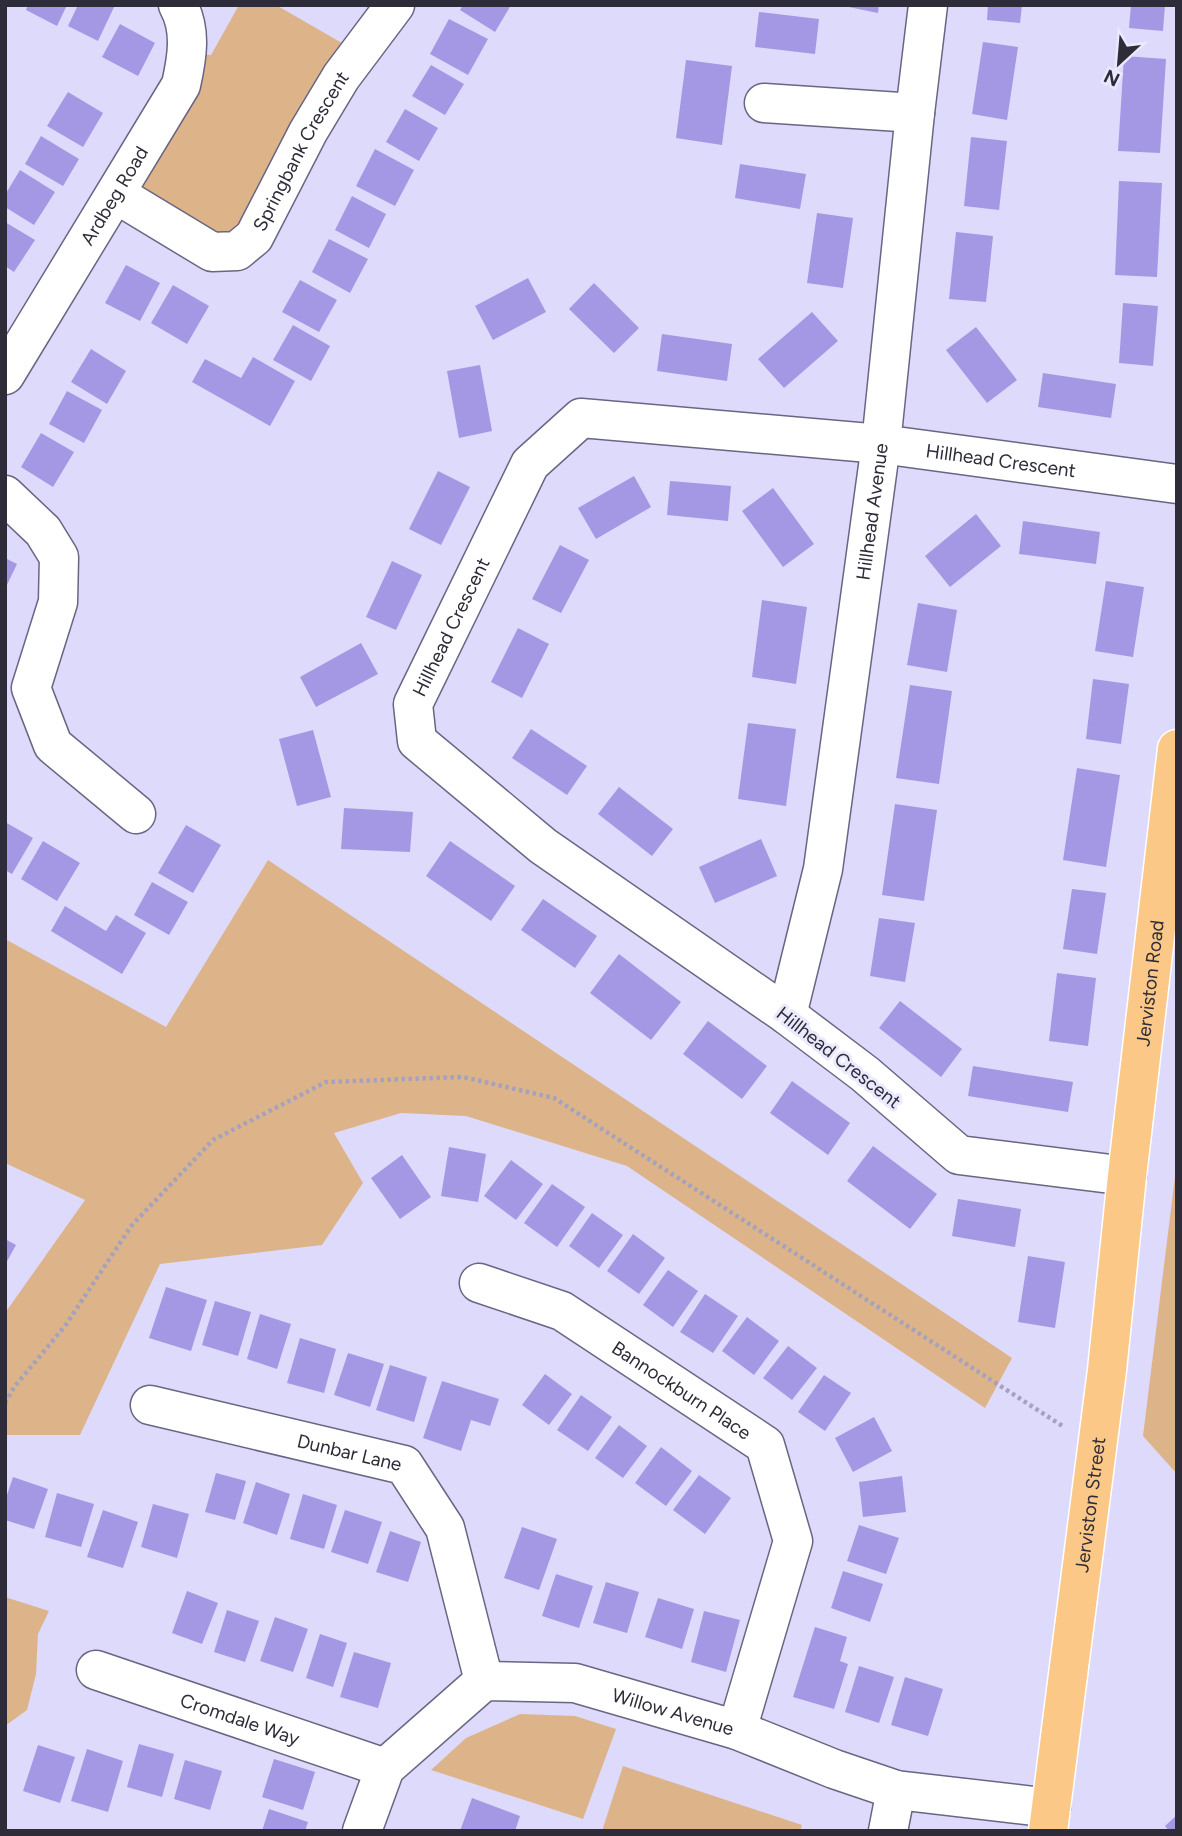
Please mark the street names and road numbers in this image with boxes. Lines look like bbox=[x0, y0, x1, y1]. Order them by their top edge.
street label: Springbank Crescent bbox=[248, 66, 354, 235]
street label: Ardbeg Road bbox=[76, 142, 153, 249]
street label: Hillhead Crescent bbox=[924, 439, 1077, 482]
street label: Hillhead Avenue bbox=[852, 442, 893, 582]
street label: Hillhead Crescent bbox=[408, 554, 495, 700]
street label: Jerviston Road bbox=[1131, 919, 1169, 1048]
street label: Hillhead Crescent bbox=[772, 1002, 905, 1113]
street label: Bannockburn Place bbox=[607, 1336, 755, 1445]
street label: Dunbar Lane bbox=[295, 1429, 404, 1476]
street label: Jerviston Street bbox=[1070, 1436, 1110, 1574]
street label: Willow Avenue bbox=[609, 1683, 737, 1740]
street label: Cromdale Way bbox=[177, 1688, 302, 1750]

